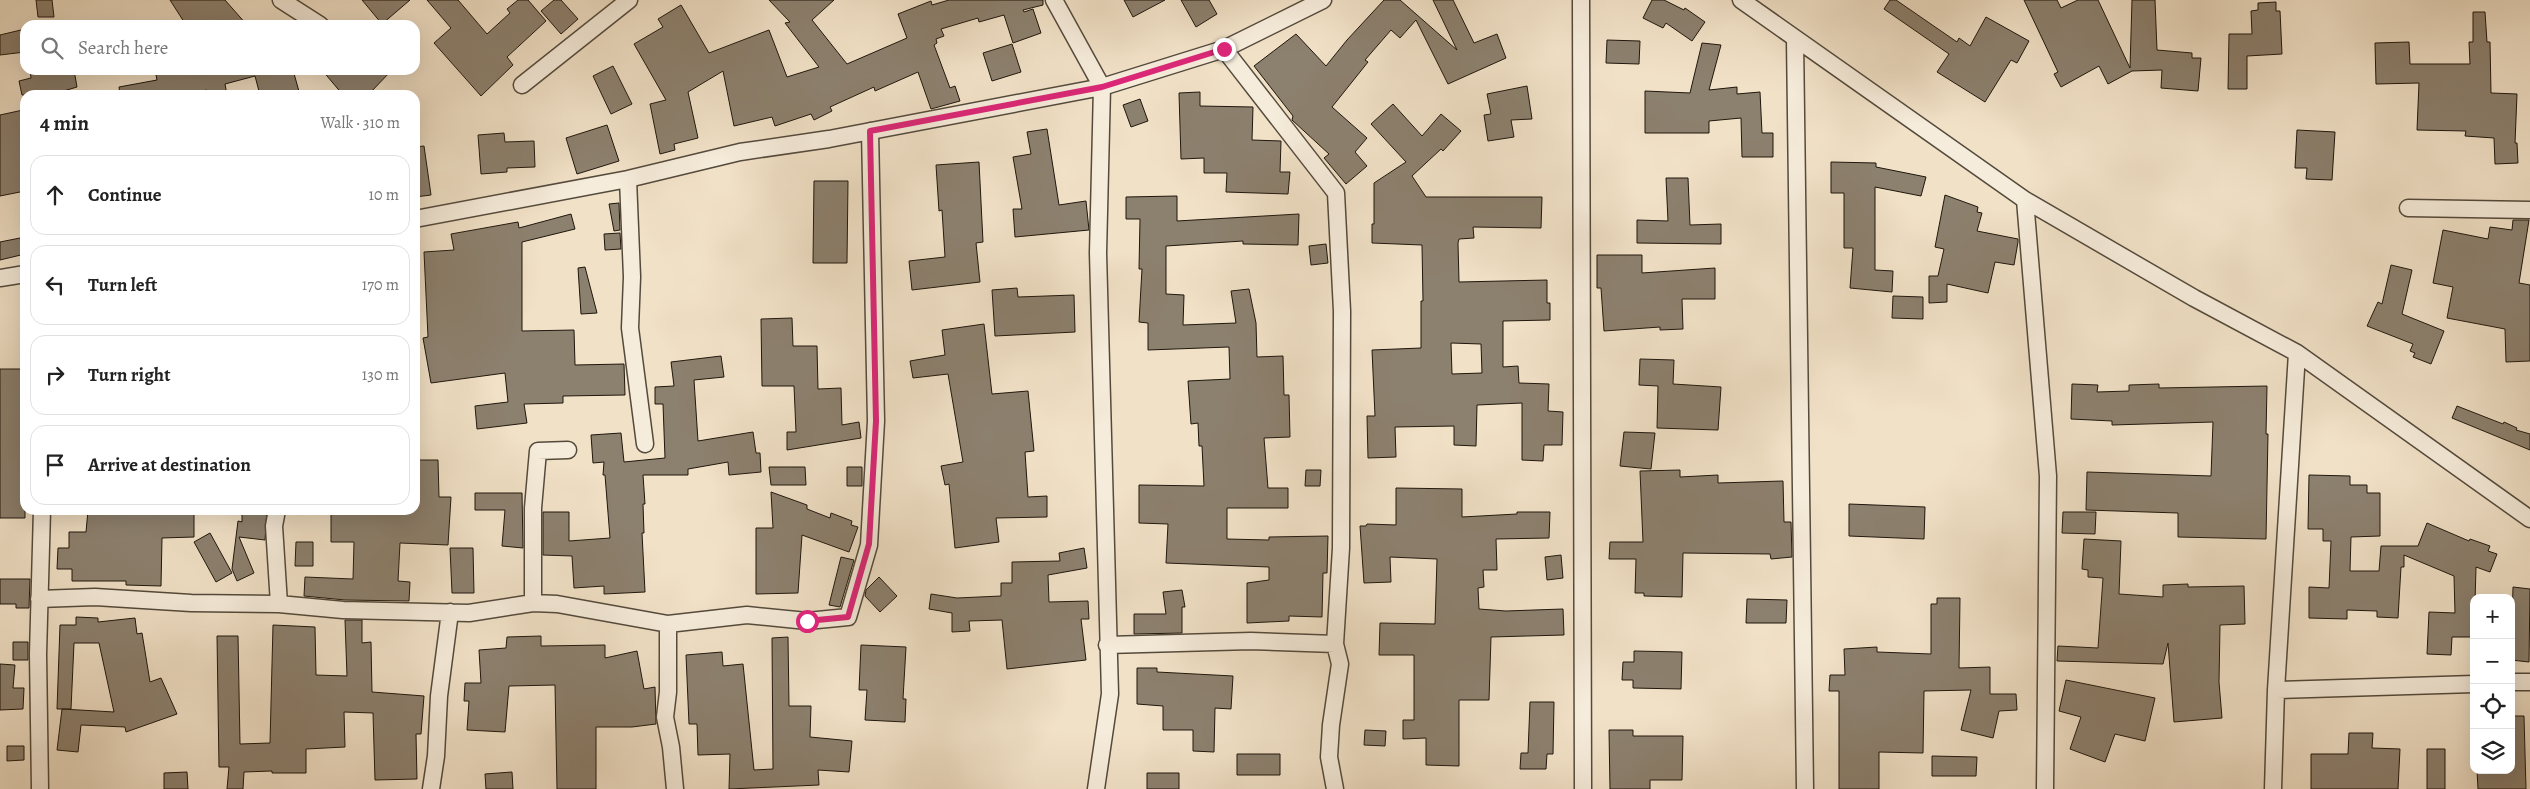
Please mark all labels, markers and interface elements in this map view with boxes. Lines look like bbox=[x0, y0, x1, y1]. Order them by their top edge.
search box bbox=[20, 20, 420, 75]
icon: search bbox=[38, 34, 66, 62]
text: Search here bbox=[78, 35, 168, 61]
route end bbox=[1213, 38, 1236, 61]
text: 4 min bbox=[40, 109, 89, 137]
text: Walk · 310 m bbox=[320, 112, 400, 134]
icon: ahead bbox=[41, 181, 69, 209]
text: Continue bbox=[88, 182, 162, 208]
text: 10 m bbox=[369, 184, 399, 206]
icon: left bbox=[41, 271, 69, 299]
text: Turn left bbox=[88, 272, 157, 298]
text: 170 m bbox=[362, 274, 399, 296]
icon: right bbox=[41, 361, 69, 389]
text: Turn right bbox=[88, 362, 170, 388]
text: 130 m bbox=[362, 364, 399, 386]
icon: arrive bbox=[41, 451, 69, 479]
text: Arrive at destination bbox=[88, 452, 251, 478]
map controls bbox=[2470, 594, 2515, 774]
button: + bbox=[2470, 594, 2515, 639]
route start bbox=[796, 610, 819, 633]
button: − bbox=[2470, 639, 2515, 684]
button: locate bbox=[2470, 684, 2515, 729]
button: layers bbox=[2470, 729, 2515, 774]

